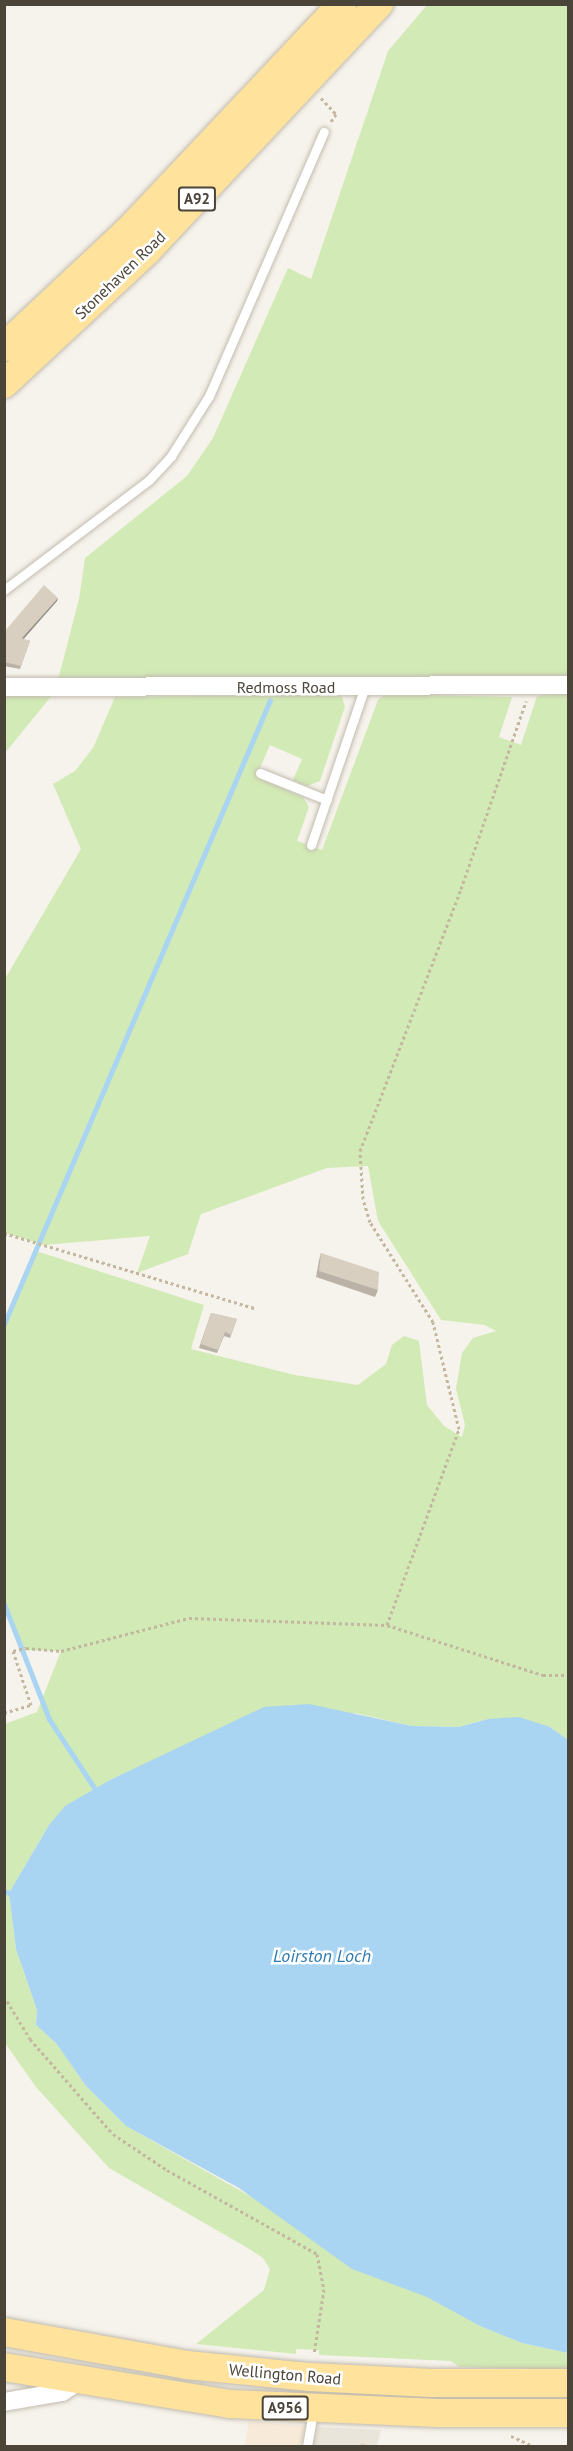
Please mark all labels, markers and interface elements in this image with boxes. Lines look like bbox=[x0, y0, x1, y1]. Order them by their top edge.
road number: A92 bbox=[178, 187, 216, 211]
street label: Stonehaven Road bbox=[71, 227, 169, 323]
street label: Redmoss Road bbox=[237, 677, 335, 697]
water label: Loirston Loch bbox=[273, 1945, 371, 1967]
street label: Wellington Road bbox=[228, 2360, 342, 2388]
road number: A956 bbox=[261, 2396, 309, 2420]

